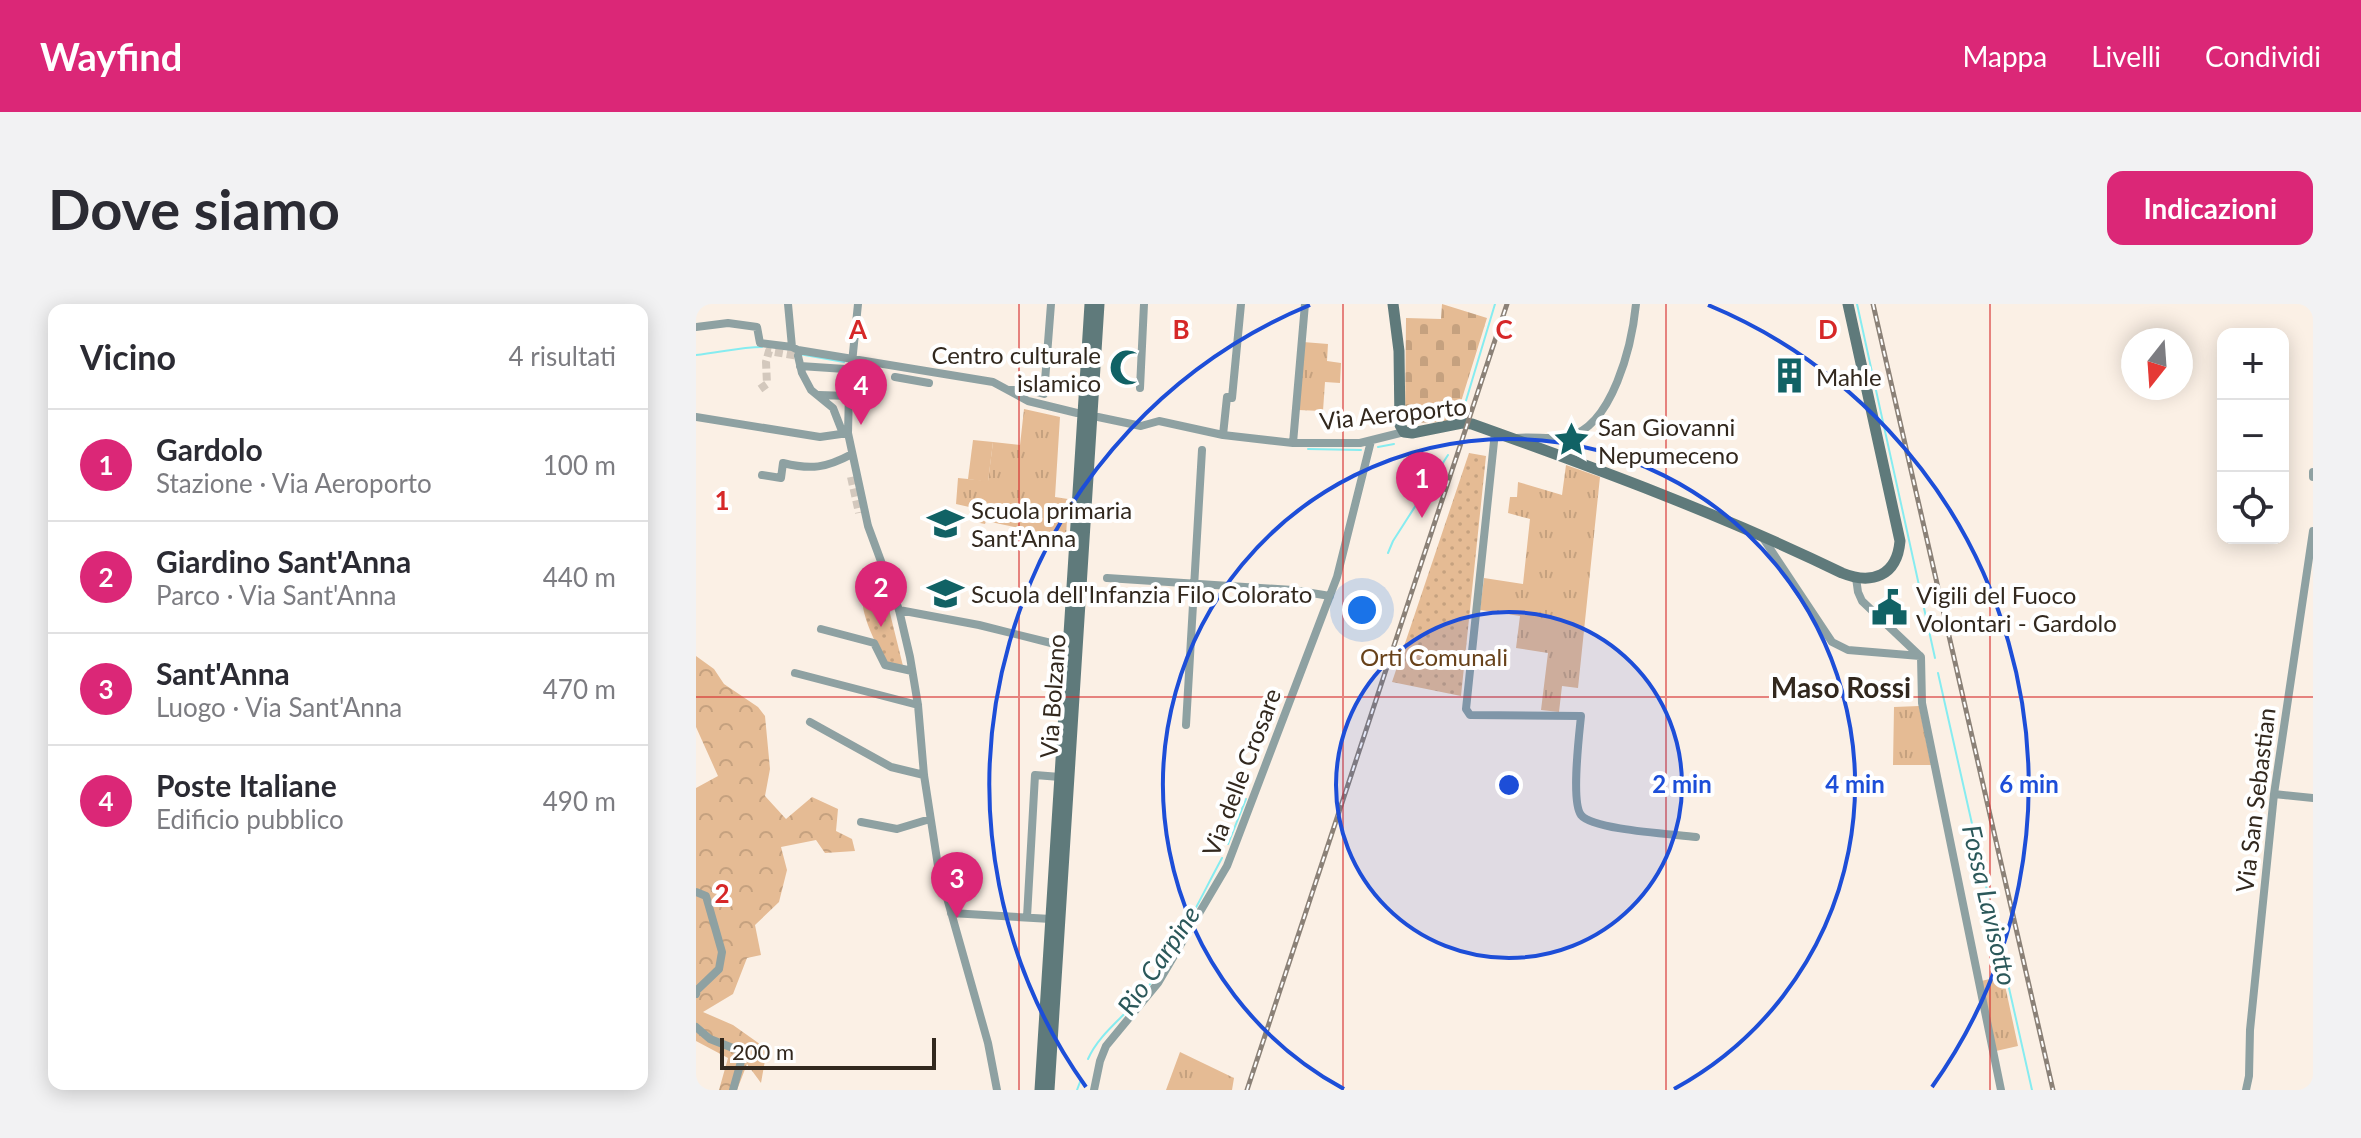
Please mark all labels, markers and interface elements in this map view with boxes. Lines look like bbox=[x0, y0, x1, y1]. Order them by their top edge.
text: Wayfind bbox=[40, 33, 182, 79]
text: Mappa bbox=[1962, 39, 2047, 73]
text: Livelli bbox=[2091, 39, 2161, 73]
text: Condividi bbox=[2205, 39, 2321, 73]
button: Indicazioni bbox=[2107, 171, 2313, 245]
text: Dove siamo bbox=[48, 175, 340, 242]
text: A bbox=[848, 313, 868, 345]
text: B bbox=[1172, 313, 1190, 345]
text: C bbox=[1495, 313, 1513, 345]
text: D bbox=[1818, 313, 1838, 345]
north arrow bbox=[2121, 328, 2193, 400]
map controls bbox=[2217, 328, 2289, 544]
button: + bbox=[2217, 328, 2289, 400]
text: Vicino bbox=[80, 336, 176, 377]
text: 4 risultati bbox=[509, 340, 616, 372]
place label: Centro culturale islamico bbox=[931, 340, 1101, 397]
mosque icon: Centro culturale islamico bbox=[1108, 349, 1146, 387]
building icon: Mahle bbox=[1771, 357, 1809, 395]
pin: 4 bbox=[835, 359, 887, 425]
place label: Mahle bbox=[1816, 362, 1882, 391]
street label: Via Aeroporto bbox=[1318, 391, 1468, 435]
button: − bbox=[2217, 400, 2289, 472]
place label: San Giovanni Nepumeceno bbox=[1598, 412, 1739, 469]
place icon: San Giovanni Nepumeceno bbox=[1553, 421, 1591, 459]
text: Gardolo bbox=[156, 431, 263, 467]
text: 1 bbox=[98, 449, 114, 481]
text: 100 m bbox=[543, 449, 616, 481]
pin: 1 bbox=[1396, 452, 1448, 518]
text: Stazione · Via Aeroporto bbox=[156, 467, 432, 499]
button: locate bbox=[2217, 472, 2289, 544]
text: 1 bbox=[714, 484, 730, 516]
place label: Scuola primaria Sant'Anna bbox=[971, 495, 1132, 552]
school or university icon: Scuola primaria Sant'Anna bbox=[926, 504, 964, 542]
text: Giardino Sant'Anna bbox=[156, 543, 411, 579]
text: 2 bbox=[98, 561, 114, 593]
text: 440 m bbox=[543, 561, 616, 593]
pin: 2 bbox=[855, 561, 907, 627]
school or university icon: Scuola dell'Infanzia Filo Colorato bbox=[926, 574, 964, 612]
text: Parco · Via Sant'Anna bbox=[156, 579, 396, 611]
place label: Scuola dell'Infanzia Filo Colorato bbox=[971, 579, 1312, 608]
place label: Vigili del Fuoco Volontari - Gardolo bbox=[1916, 580, 2117, 637]
public building icon: Vigili del Fuoco Volontari - Gardolo bbox=[1871, 589, 1909, 627]
your location bbox=[1342, 590, 1382, 630]
street label: Via Bolzano bbox=[1033, 633, 1071, 759]
park label: Orti Comunali bbox=[1360, 642, 1508, 671]
text: Sant'Anna bbox=[156, 655, 290, 691]
district label: Maso Rossi bbox=[1771, 670, 1911, 704]
text: 3 bbox=[98, 673, 114, 705]
text: 470 m bbox=[543, 673, 616, 705]
street label: Via delle Crosare bbox=[1196, 684, 1286, 860]
text: Luogo · Via Sant'Anna bbox=[156, 691, 402, 723]
street label: Via San Sebastian bbox=[2229, 706, 2281, 894]
text: Poste Italiane bbox=[156, 767, 337, 803]
text: 2 min bbox=[1652, 769, 1712, 798]
text: 4 min bbox=[1825, 769, 1885, 798]
text: 6 min bbox=[1999, 769, 2059, 798]
centre of rings bbox=[1495, 771, 1523, 799]
text: 4 bbox=[98, 785, 114, 817]
text: 490 m bbox=[543, 785, 616, 817]
text: Edificio pubblico bbox=[156, 803, 344, 835]
water label: Fossa Lavisotto bbox=[1956, 822, 2024, 988]
pin: 3 bbox=[931, 852, 983, 918]
text: 2 bbox=[714, 877, 730, 909]
water label: Rio Carpine bbox=[1110, 899, 1206, 1021]
scale bar bbox=[720, 1034, 936, 1070]
text: 200 m bbox=[732, 1038, 794, 1065]

